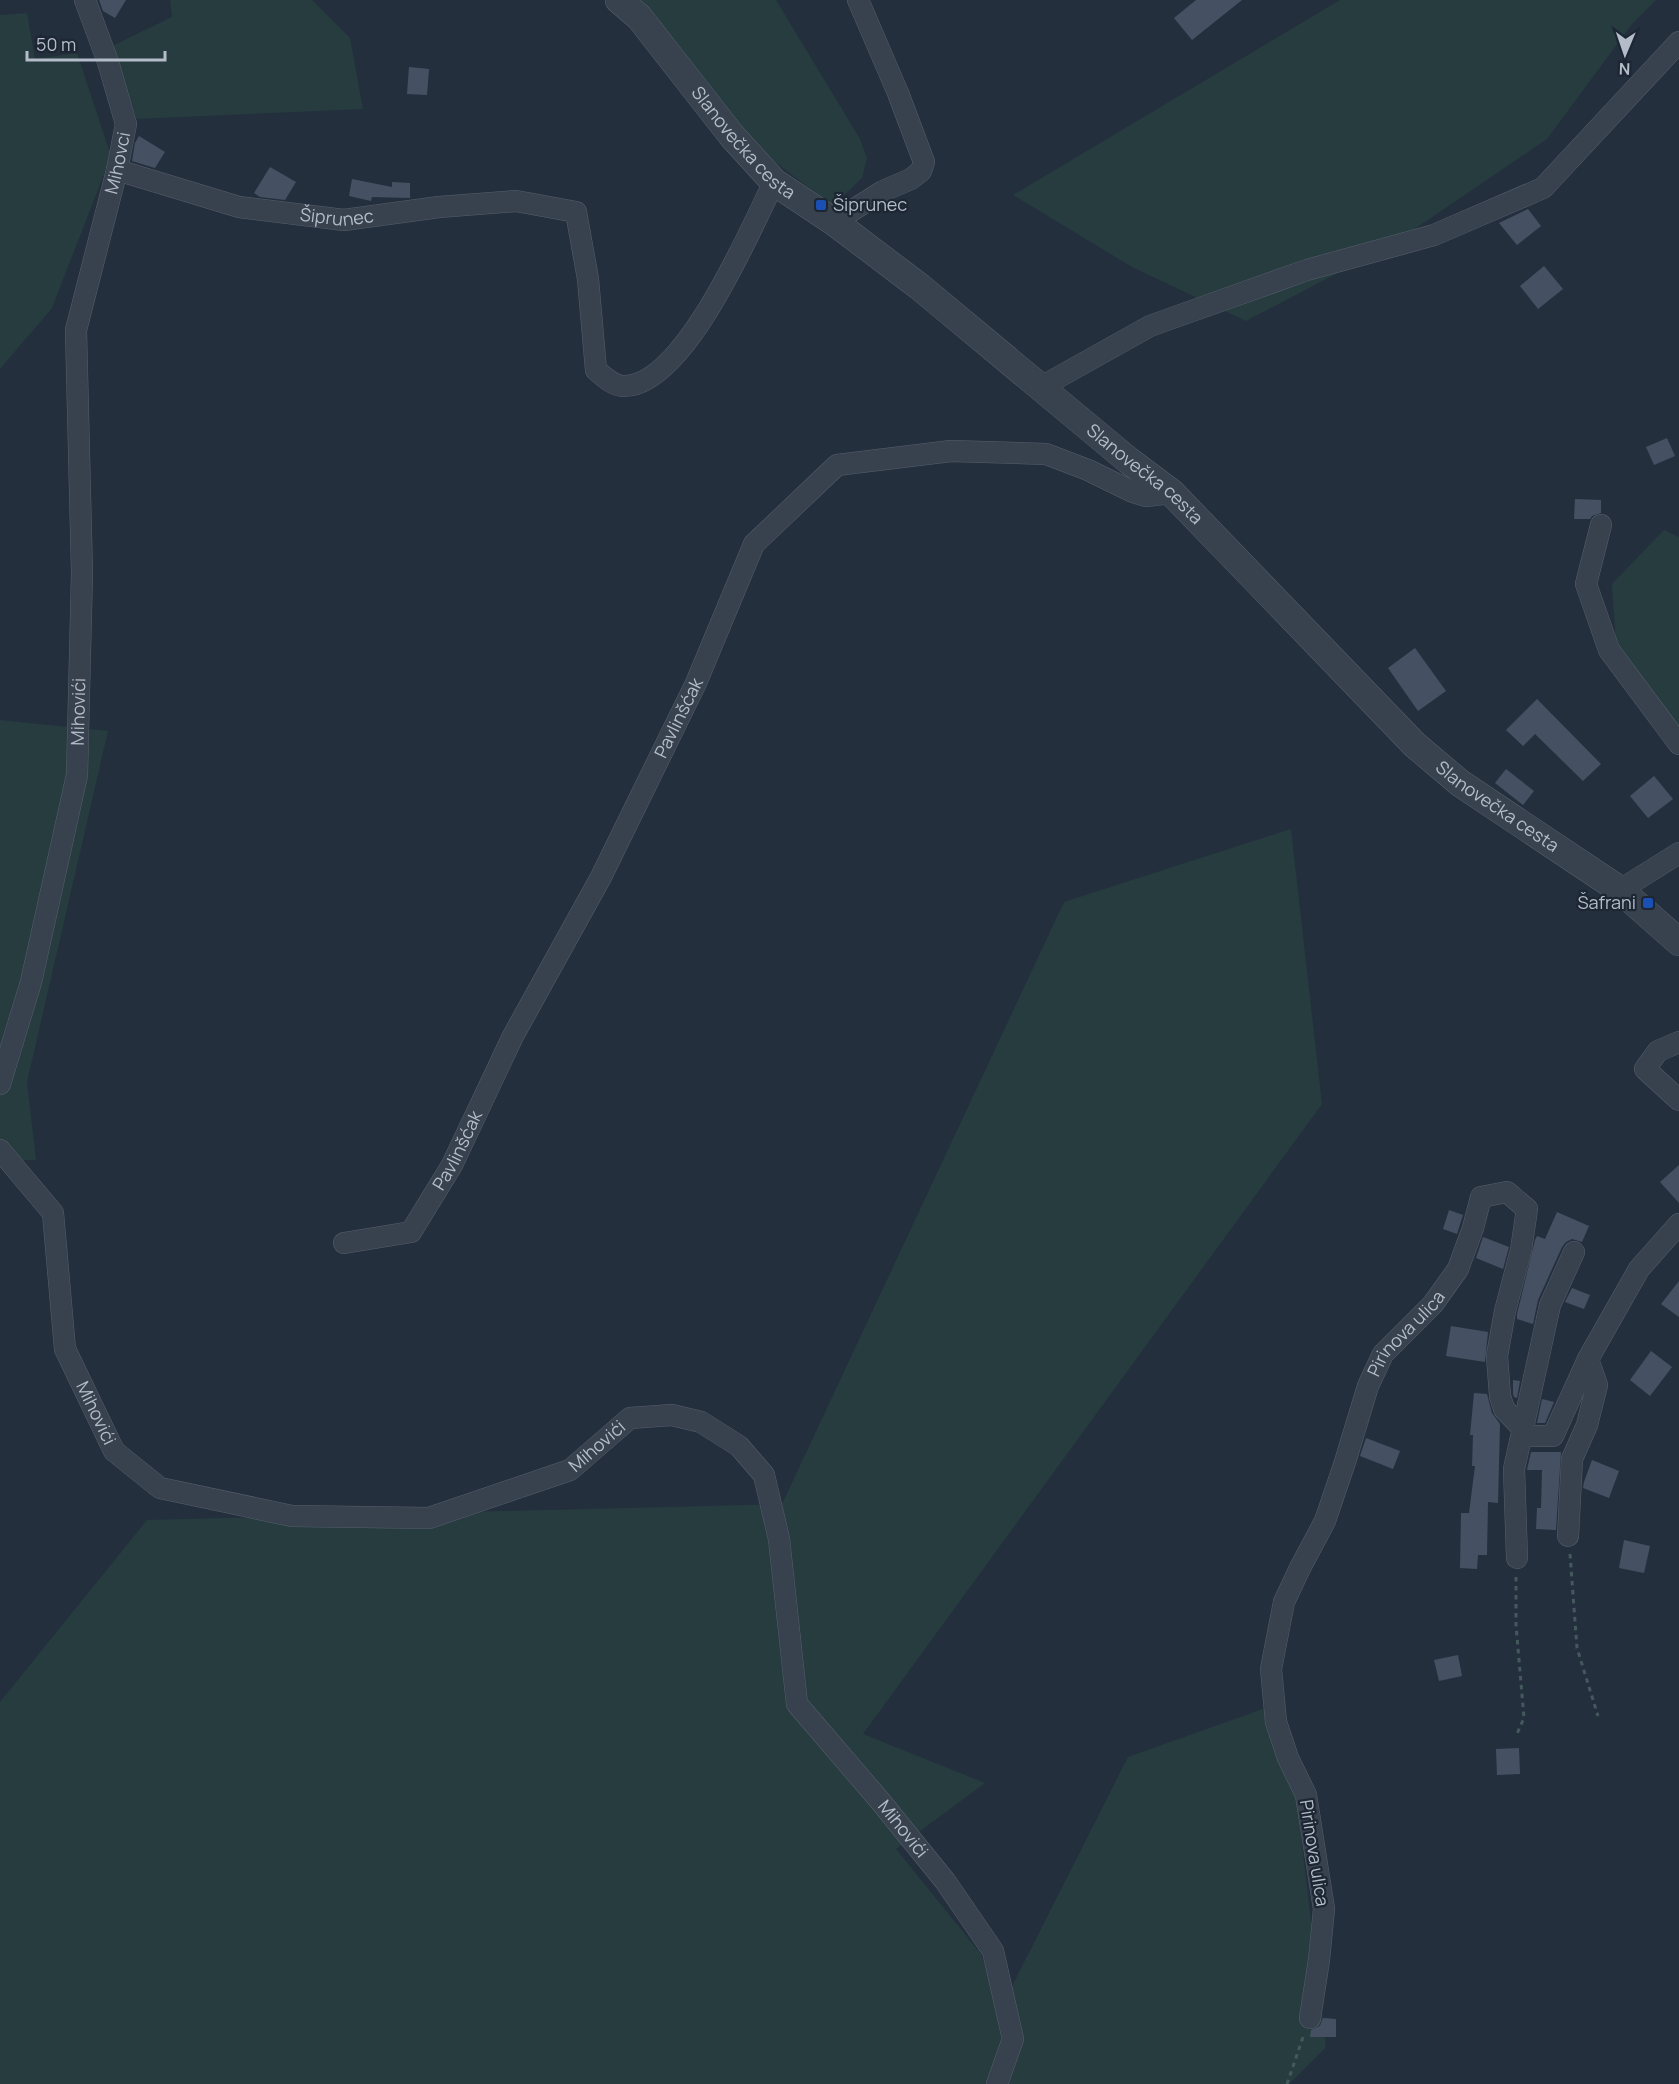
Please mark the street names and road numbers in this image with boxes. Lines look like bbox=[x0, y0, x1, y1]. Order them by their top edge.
street label: Slanovečka cesta bbox=[687, 81, 800, 204]
street label: Mihovci bbox=[98, 130, 135, 196]
street label: Šiprunec bbox=[299, 202, 375, 231]
street label: Slanovečka cesta bbox=[1082, 418, 1209, 529]
street label: Pavlinšćak bbox=[648, 672, 708, 762]
street label: Mihovići bbox=[65, 678, 90, 746]
street label: Slanovečka cesta bbox=[1431, 755, 1564, 857]
street label: Pavlinšćak bbox=[426, 1105, 488, 1194]
street label: Pirinova ulica bbox=[1361, 1285, 1450, 1380]
street label: Mihovići bbox=[71, 1377, 122, 1448]
street label: Mihovići bbox=[563, 1414, 630, 1477]
street label: Mihovići bbox=[873, 1795, 934, 1862]
street label: Pirinova ulica bbox=[1295, 1798, 1335, 1908]

